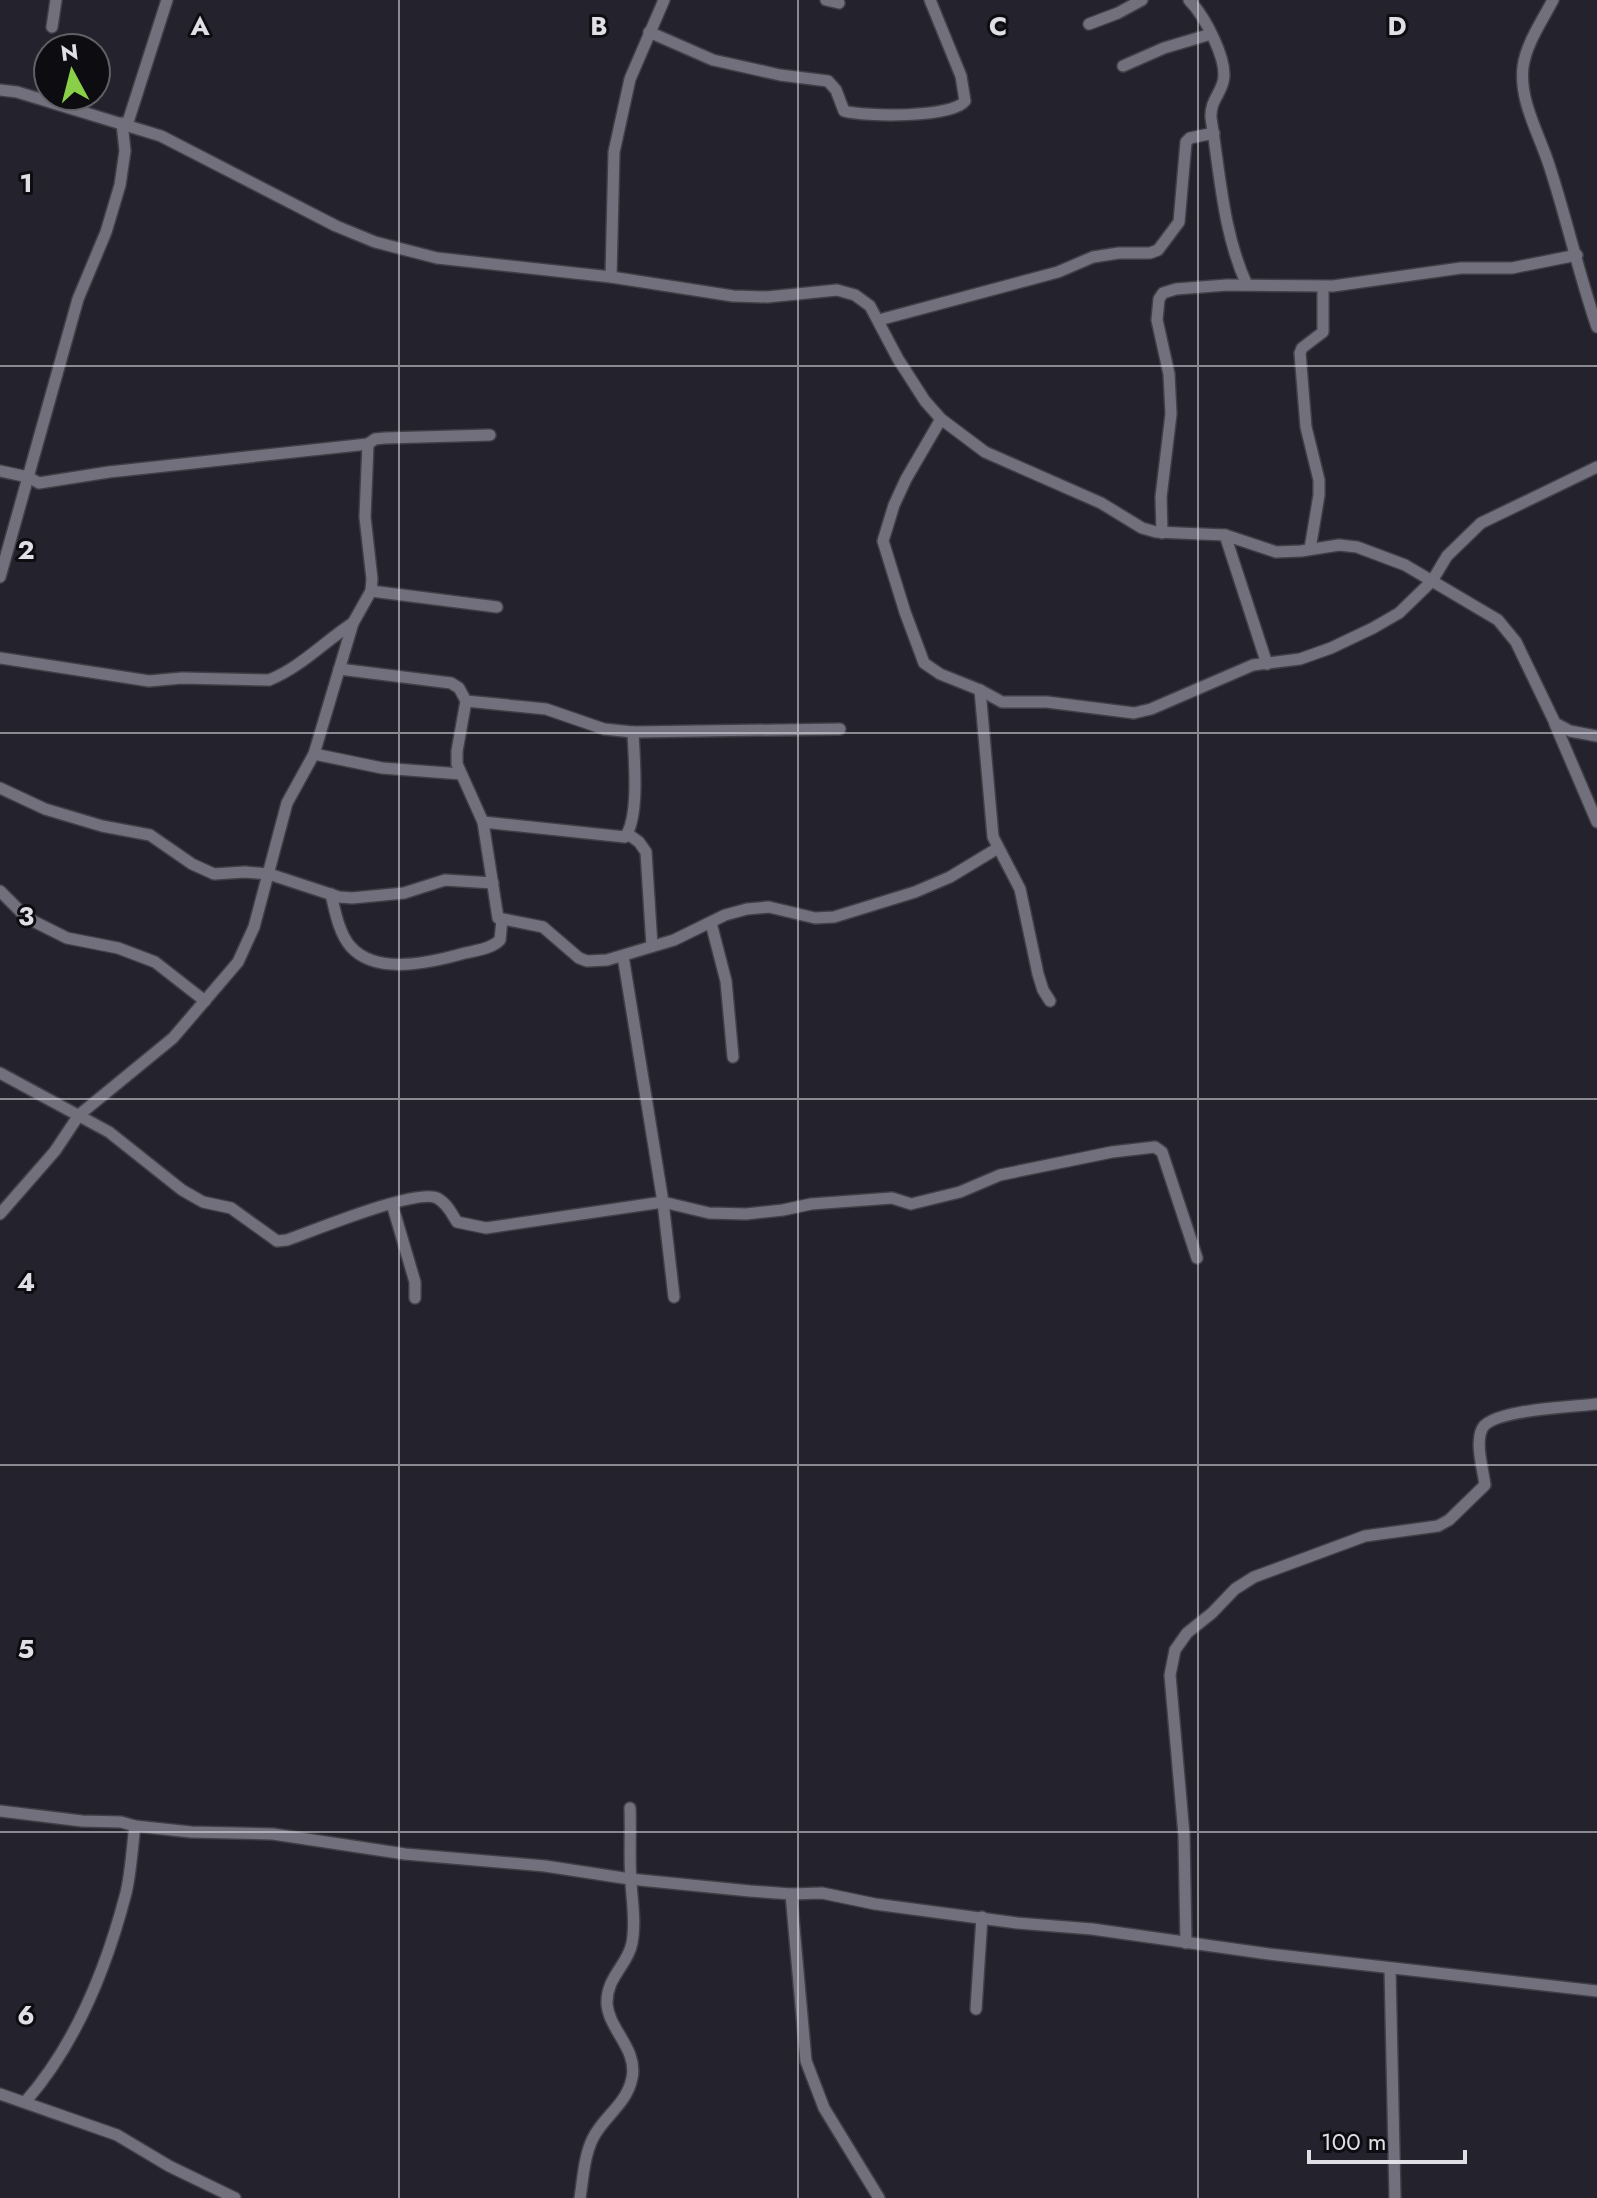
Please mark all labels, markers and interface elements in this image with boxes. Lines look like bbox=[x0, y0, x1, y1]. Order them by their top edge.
text: A bbox=[189, 7, 210, 45]
text: B bbox=[590, 7, 608, 45]
text: C bbox=[989, 7, 1007, 45]
text: D bbox=[1387, 7, 1407, 45]
north arrow bbox=[32, 32, 112, 112]
text: N bbox=[59, 35, 80, 69]
text: 1 bbox=[19, 164, 33, 202]
text: 2 bbox=[17, 531, 35, 569]
text: 3 bbox=[18, 897, 34, 935]
text: 4 bbox=[17, 1263, 35, 1301]
text: 5 bbox=[18, 1630, 34, 1668]
text: 6 bbox=[17, 1996, 35, 2034]
scale bar bbox=[1309, 2114, 1465, 2164]
text: 100 m bbox=[1321, 2124, 1387, 2159]

